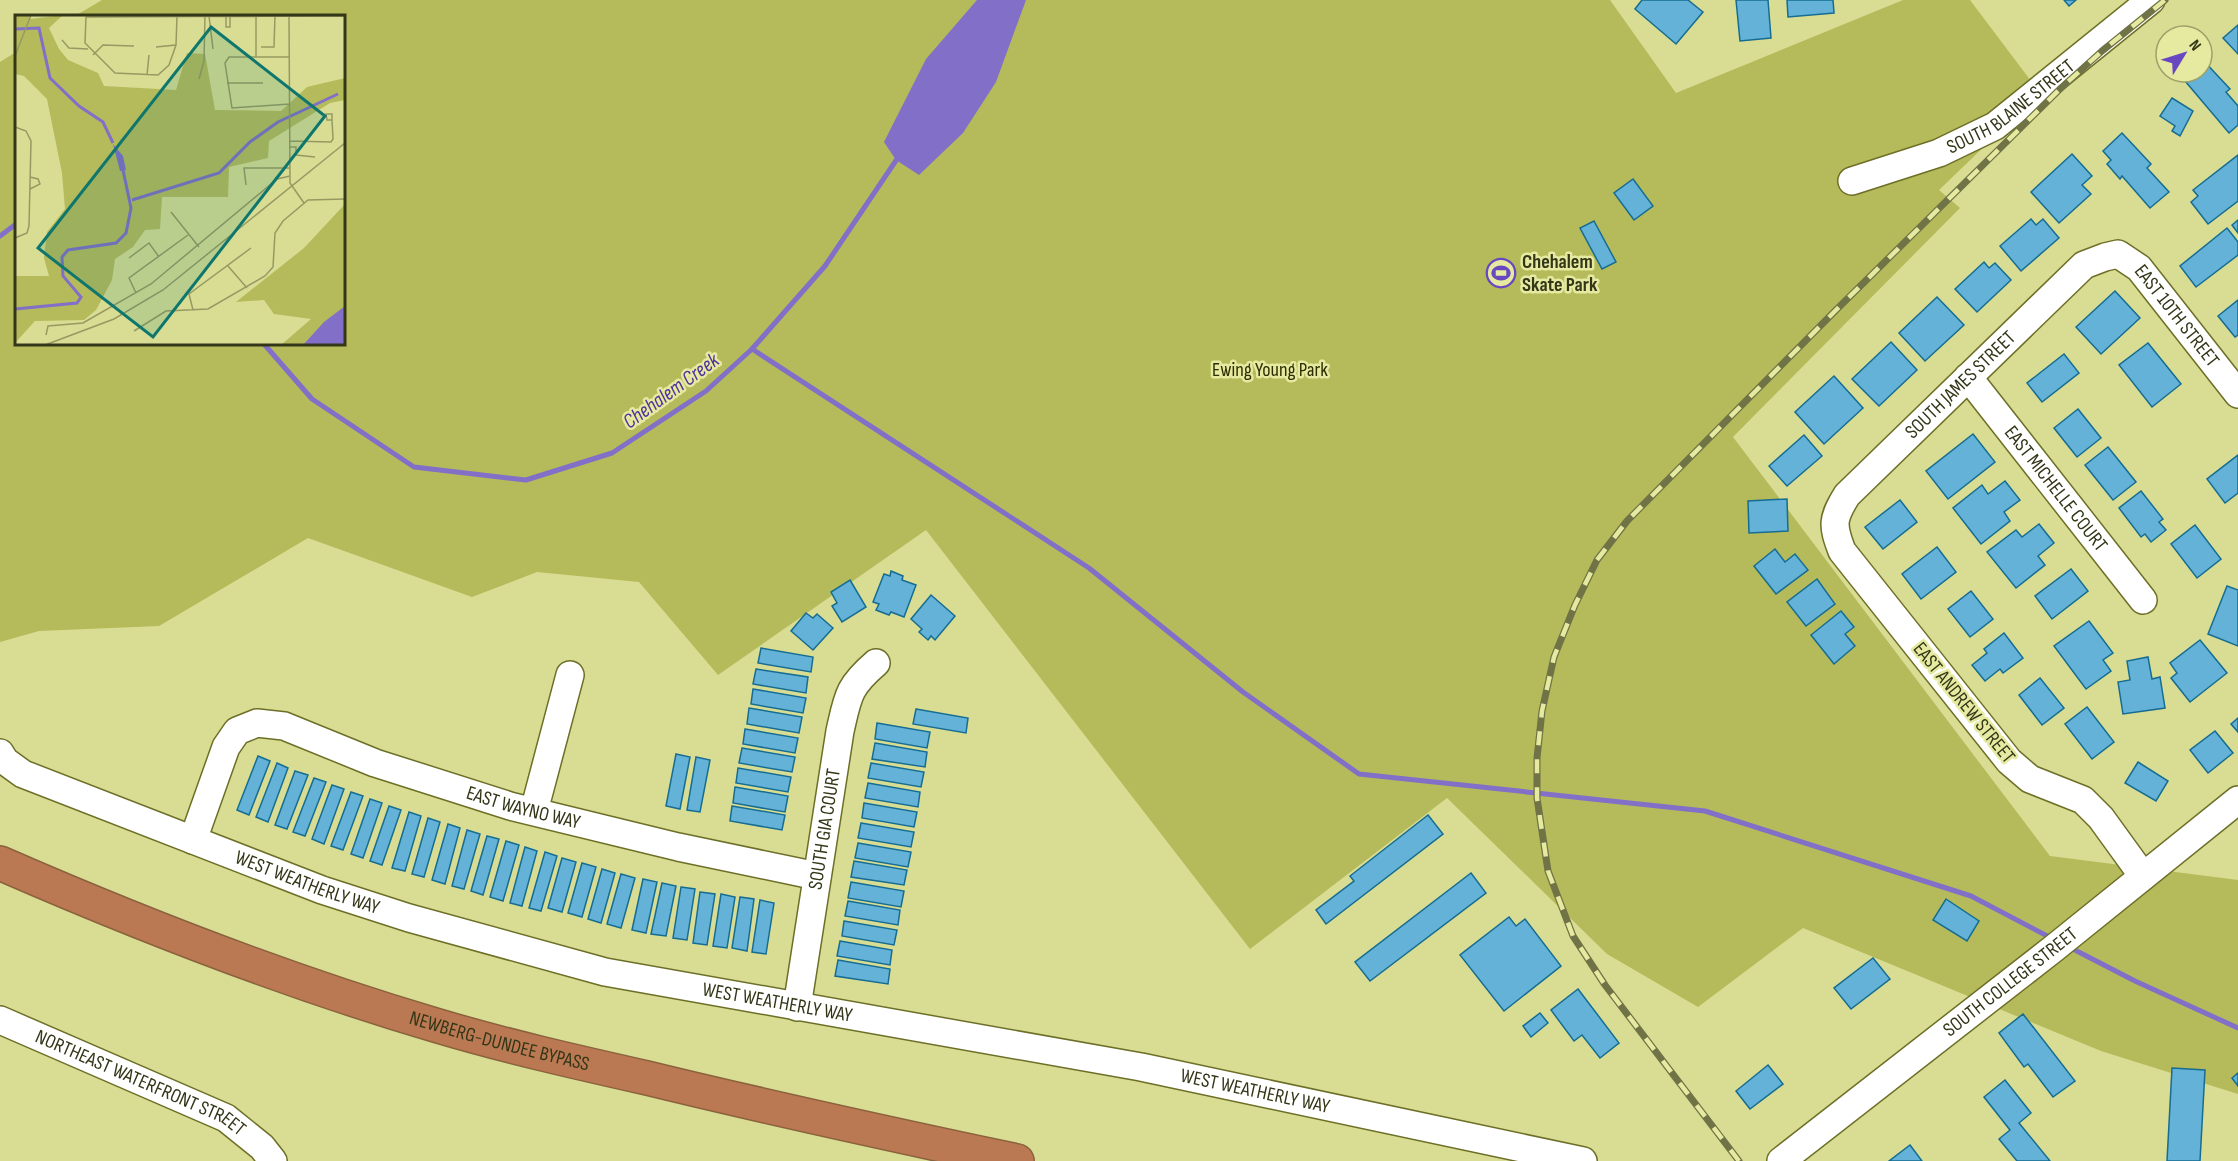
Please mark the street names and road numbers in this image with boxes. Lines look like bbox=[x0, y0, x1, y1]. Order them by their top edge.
street label: SOUTH BLAINE STREET bbox=[1943, 55, 2080, 159]
street label: EAST 10TH STREET bbox=[2129, 260, 2224, 372]
street label: SOUTH JAMES STREET bbox=[1900, 326, 2021, 444]
street label: EAST MICHELLE COURT bbox=[1999, 421, 2112, 556]
street label: EAST ANDREW STREET bbox=[1908, 638, 2020, 768]
street label: SOUTH GIA COURT bbox=[803, 767, 846, 891]
street label: EAST WAYNO WAY bbox=[463, 781, 583, 835]
street label: WEST WEATHERLY WAY bbox=[232, 845, 383, 920]
street label: SOUTH COLLEGE STREET bbox=[1938, 922, 2082, 1042]
street label: WEST WEATHERLY WAY bbox=[700, 977, 855, 1028]
street label: NEWBERG-DUNDEE BYPASS bbox=[407, 1006, 592, 1077]
street label: NORTHEAST WATERFRONT STREET bbox=[32, 1025, 251, 1141]
street label: WEST WEATHERLY WAY bbox=[1178, 1064, 1333, 1119]

